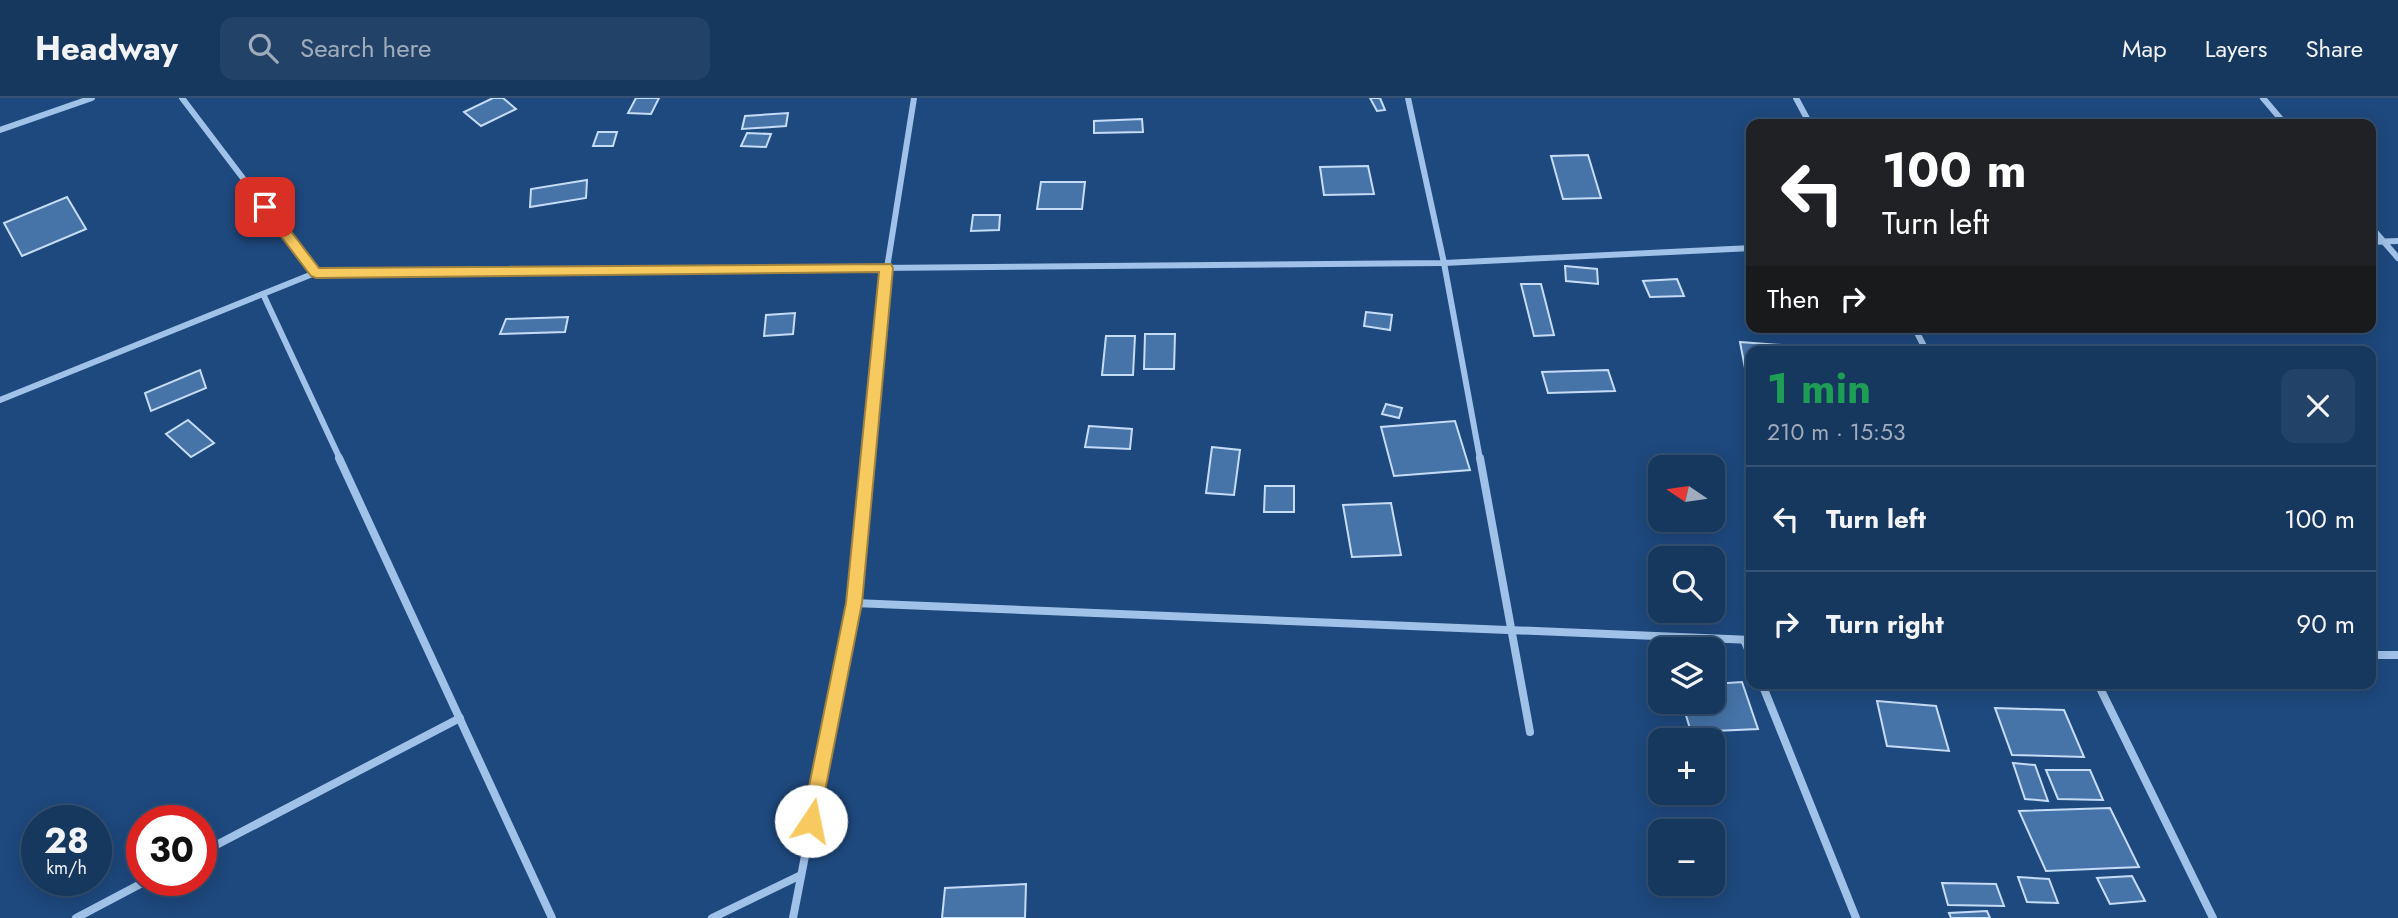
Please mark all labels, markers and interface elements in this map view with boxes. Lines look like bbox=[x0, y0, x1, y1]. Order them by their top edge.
search box bbox=[220, 17, 710, 80]
text: Headway bbox=[35, 25, 178, 72]
icon: search bbox=[244, 29, 282, 67]
text: Search here bbox=[300, 29, 431, 67]
text: Map bbox=[2122, 31, 2167, 66]
text: Layers bbox=[2205, 31, 2267, 66]
text: Share bbox=[2305, 31, 2363, 66]
text: 100 m bbox=[1882, 135, 2027, 205]
icon: left bbox=[1767, 147, 1858, 238]
pin bbox=[235, 177, 295, 237]
icon: arrive bbox=[246, 188, 284, 226]
text: Turn left bbox=[1882, 200, 1989, 246]
text: Then bbox=[1767, 280, 1820, 318]
icon: right bbox=[1834, 280, 1872, 318]
text: 1 min bbox=[1767, 358, 1871, 419]
button: close bbox=[2281, 369, 2355, 443]
text: 210 m · 15:53 bbox=[1767, 415, 1906, 449]
north arrow bbox=[1648, 455, 1726, 532]
map controls bbox=[1648, 455, 1725, 896]
icon: left bbox=[1767, 500, 1805, 538]
text: Turn left bbox=[1826, 500, 1926, 538]
text: 100 m bbox=[2284, 500, 2355, 538]
button: search bbox=[1648, 546, 1725, 623]
icon: right bbox=[1767, 605, 1805, 643]
text: Turn right bbox=[1826, 605, 1944, 643]
text: 90 m bbox=[2296, 605, 2355, 643]
button: layers bbox=[1648, 637, 1725, 714]
button: + bbox=[1648, 728, 1725, 805]
position arrow bbox=[774, 784, 848, 858]
speed limit sign: 30 bbox=[126, 805, 217, 896]
text: 28 bbox=[44, 816, 89, 866]
button: − bbox=[1648, 819, 1725, 896]
text: km/h bbox=[46, 855, 87, 881]

